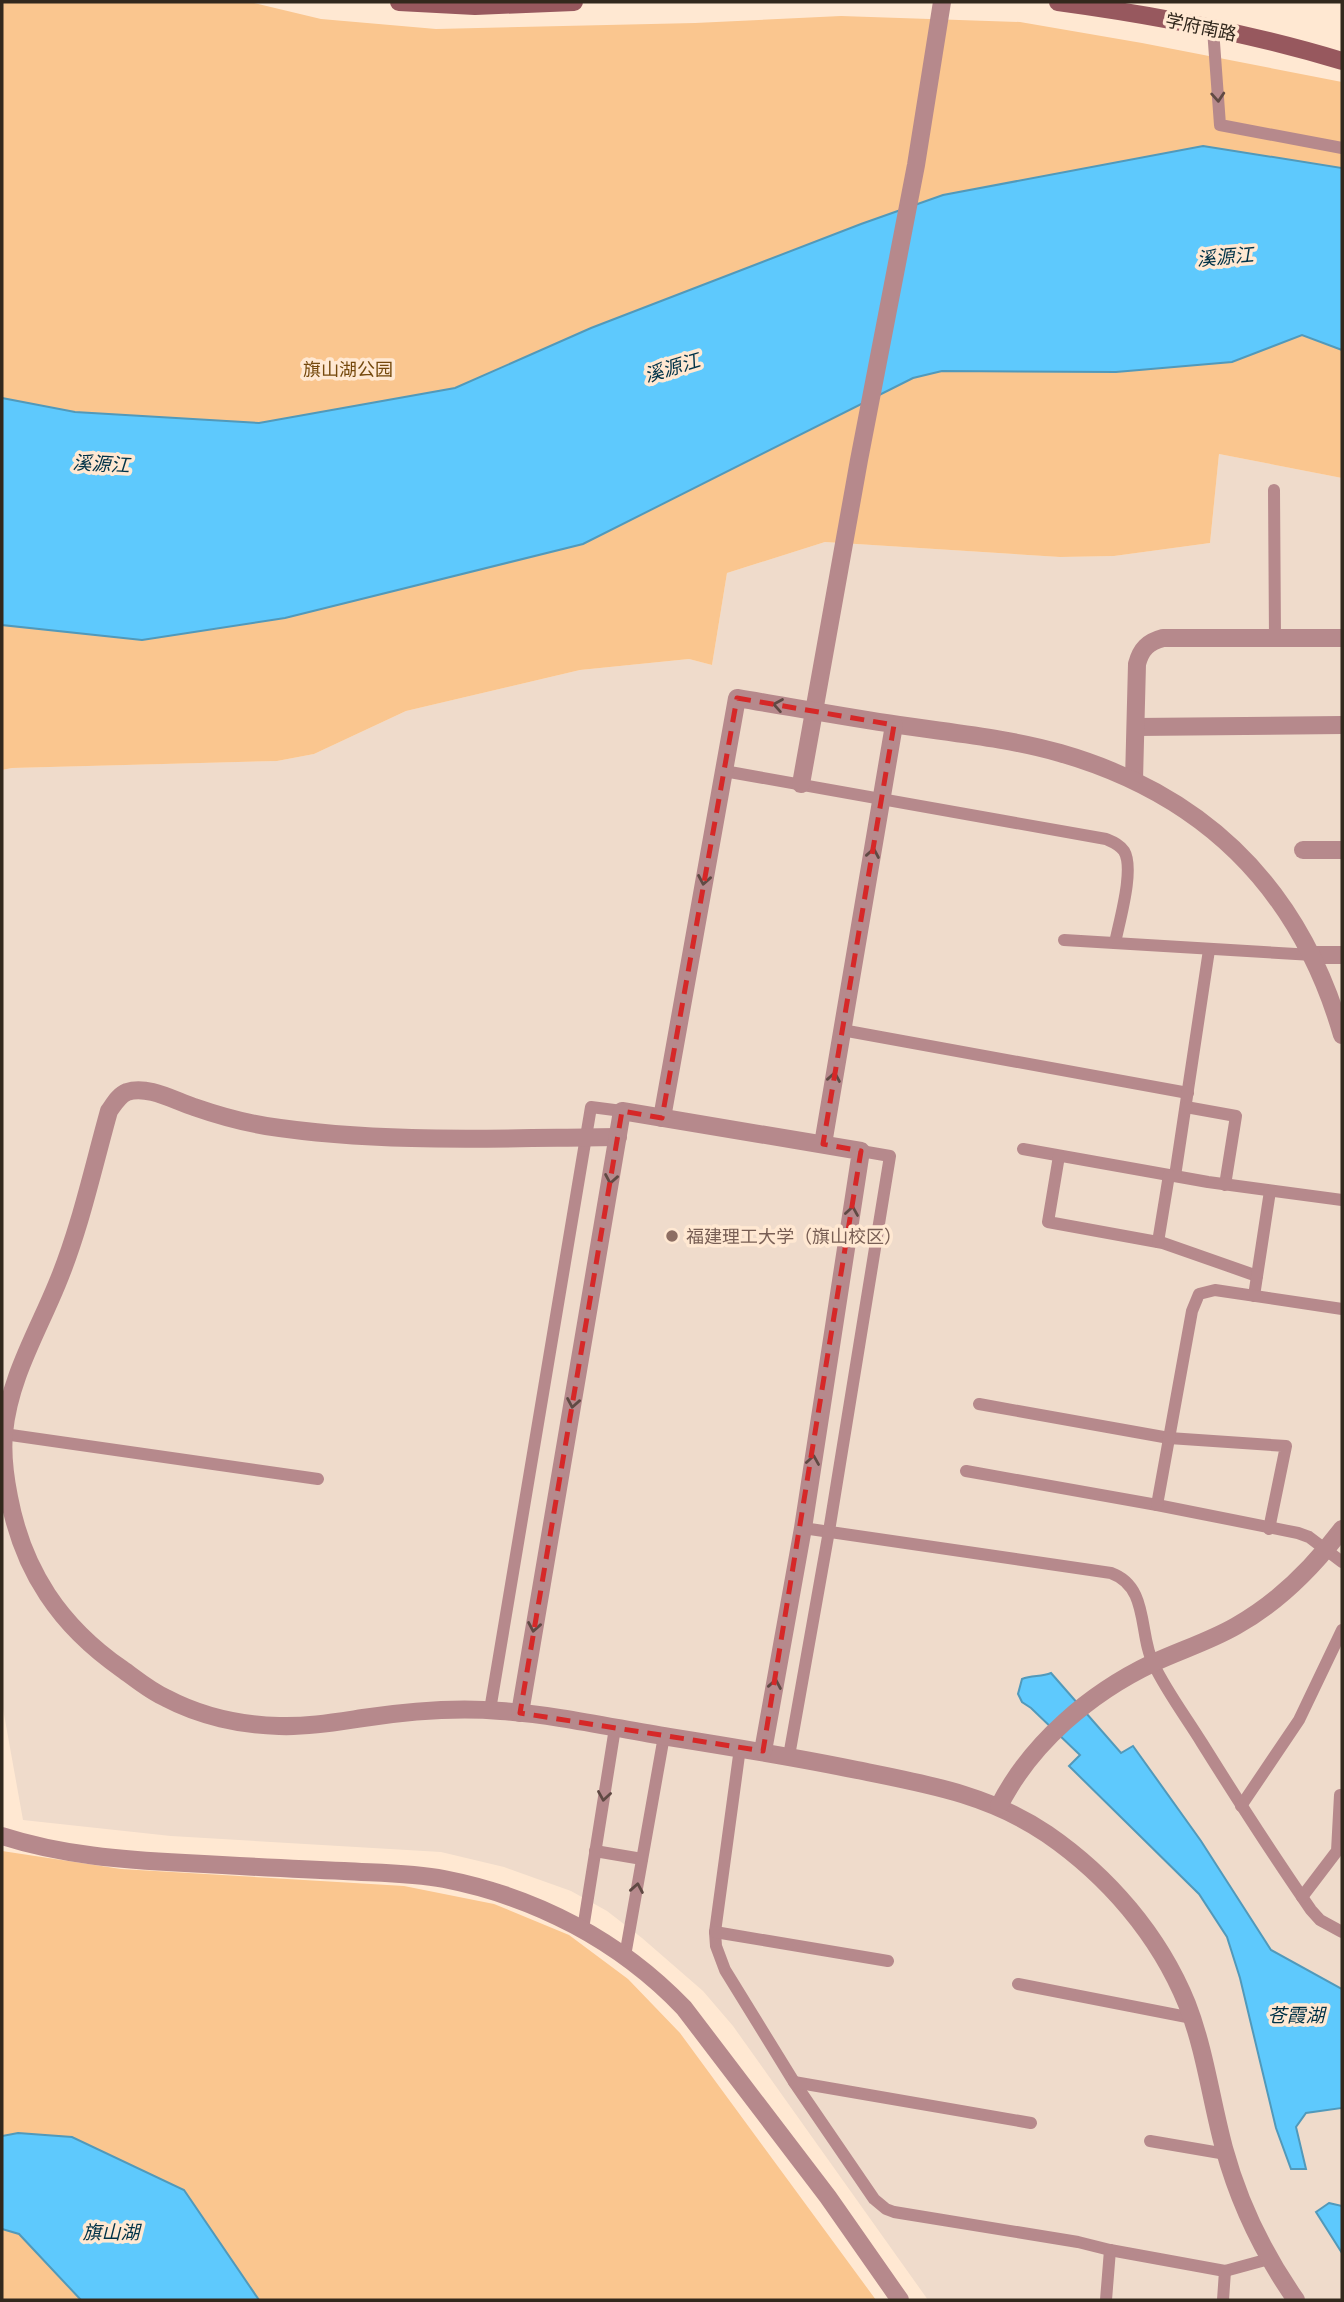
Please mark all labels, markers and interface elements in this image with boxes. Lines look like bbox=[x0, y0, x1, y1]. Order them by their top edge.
street label: 学府南路 bbox=[1164, 9, 1238, 45]
one-way arrow bbox=[1210, 92, 1225, 103]
water label: 溪源江 bbox=[1196, 243, 1256, 271]
water label: 溪源江 bbox=[641, 348, 705, 387]
park label: 旗山湖公园 bbox=[303, 359, 393, 380]
water label: 溪源江 bbox=[72, 451, 132, 477]
one-way arrow bbox=[772, 698, 784, 713]
one-way arrow bbox=[865, 847, 880, 859]
one-way arrow bbox=[698, 874, 713, 886]
one-way arrow bbox=[826, 1071, 841, 1083]
one-way arrow bbox=[604, 1173, 619, 1185]
one-way arrow bbox=[844, 1205, 859, 1217]
place label: 福建理工大学（旗山校区） bbox=[686, 1226, 902, 1247]
marker: 福建理工大学（旗山校区） bbox=[664, 1228, 680, 1244]
one-way arrow bbox=[566, 1397, 581, 1409]
one-way arrow bbox=[805, 1454, 820, 1466]
one-way arrow bbox=[528, 1621, 543, 1633]
one-way arrow bbox=[767, 1678, 782, 1690]
one-way arrow bbox=[597, 1790, 612, 1801]
one-way arrow bbox=[628, 1882, 643, 1894]
water label: 苍霞湖 bbox=[1267, 2004, 1327, 2027]
water label: 旗山湖 bbox=[82, 2221, 142, 2244]

